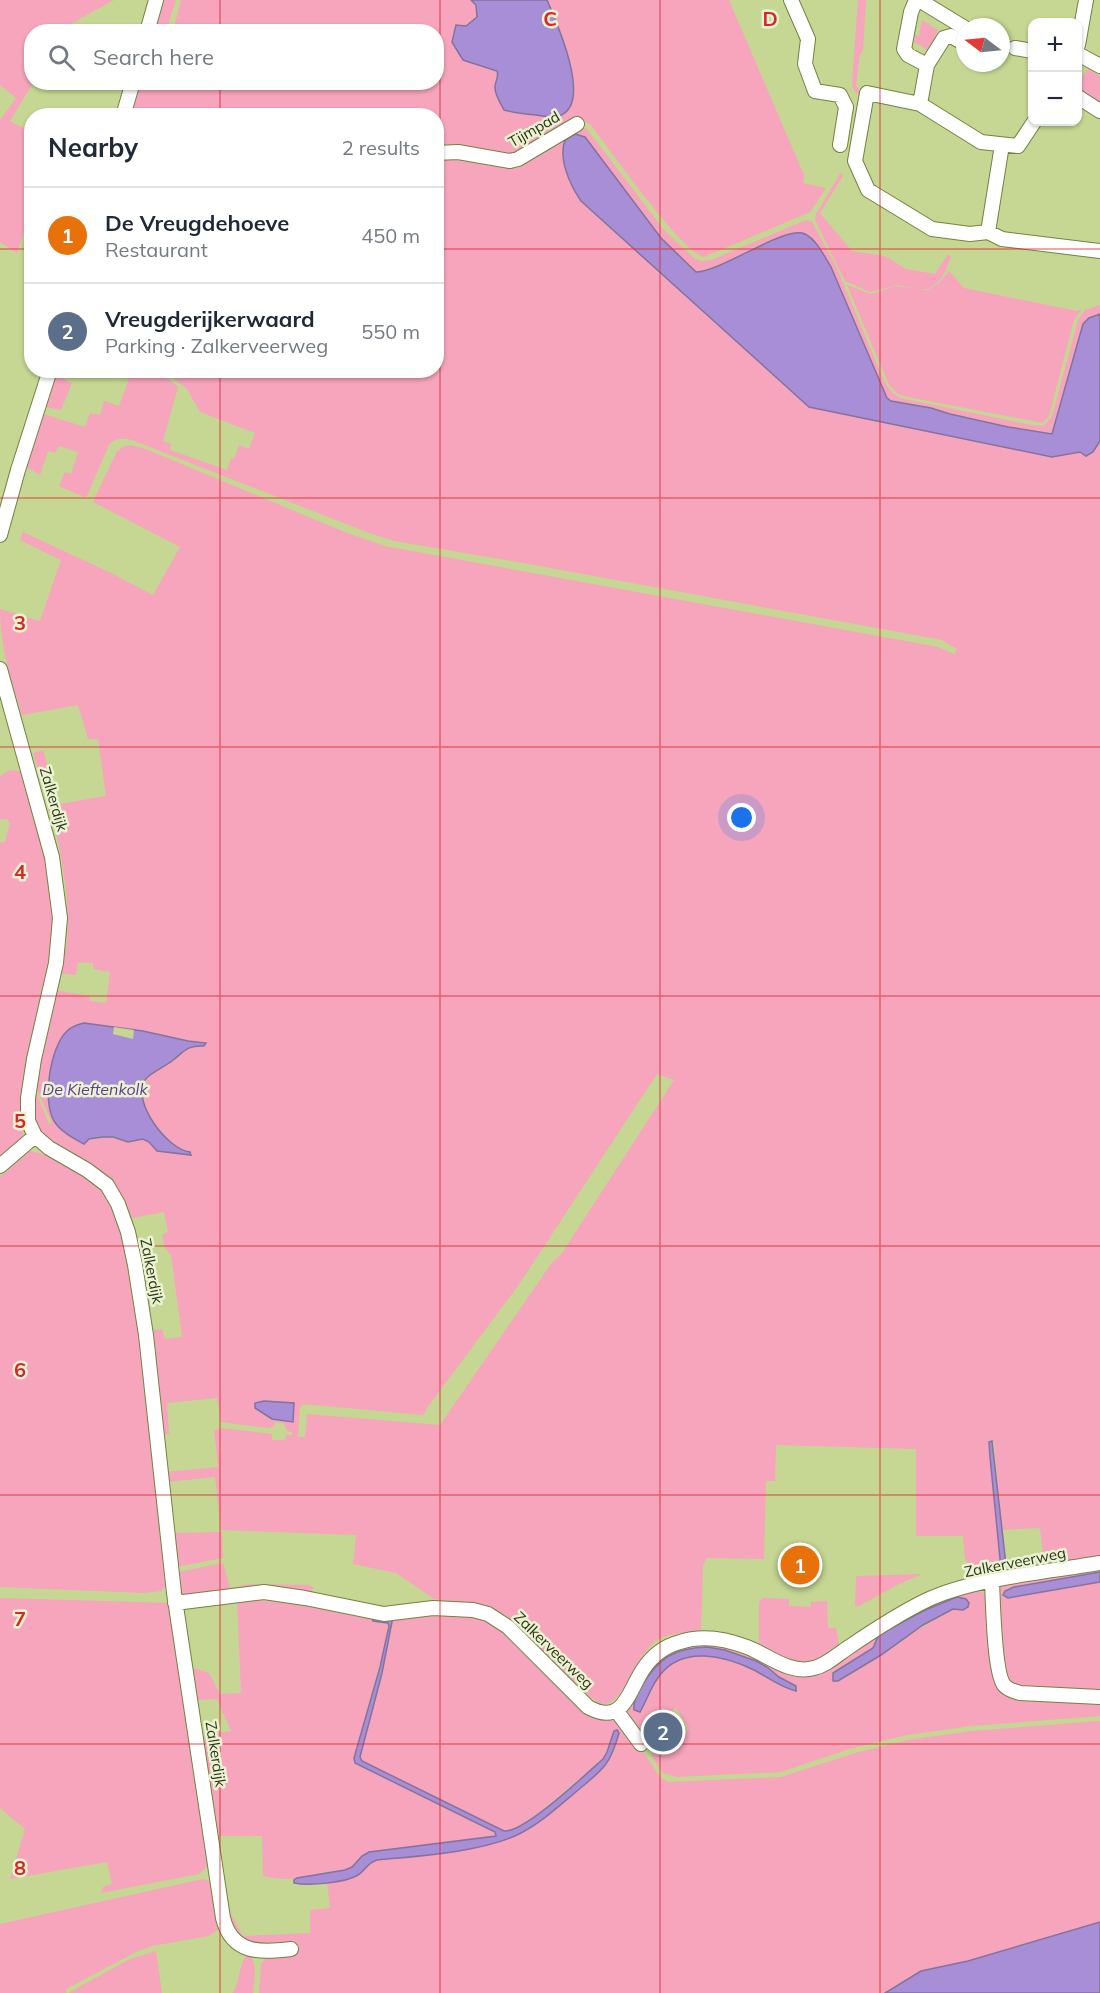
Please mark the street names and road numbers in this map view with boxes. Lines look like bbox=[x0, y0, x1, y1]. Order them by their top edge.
street label: Tijmpad bbox=[505, 107, 563, 151]
street label: Zalkerdijk bbox=[36, 765, 72, 834]
street label: Zalkerdijk bbox=[136, 1237, 168, 1306]
street label: Zalkerveerweg bbox=[963, 1543, 1067, 1581]
street label: Zalkerveerweg bbox=[510, 1607, 598, 1693]
street label: Zalkerdijk bbox=[201, 1720, 231, 1788]

